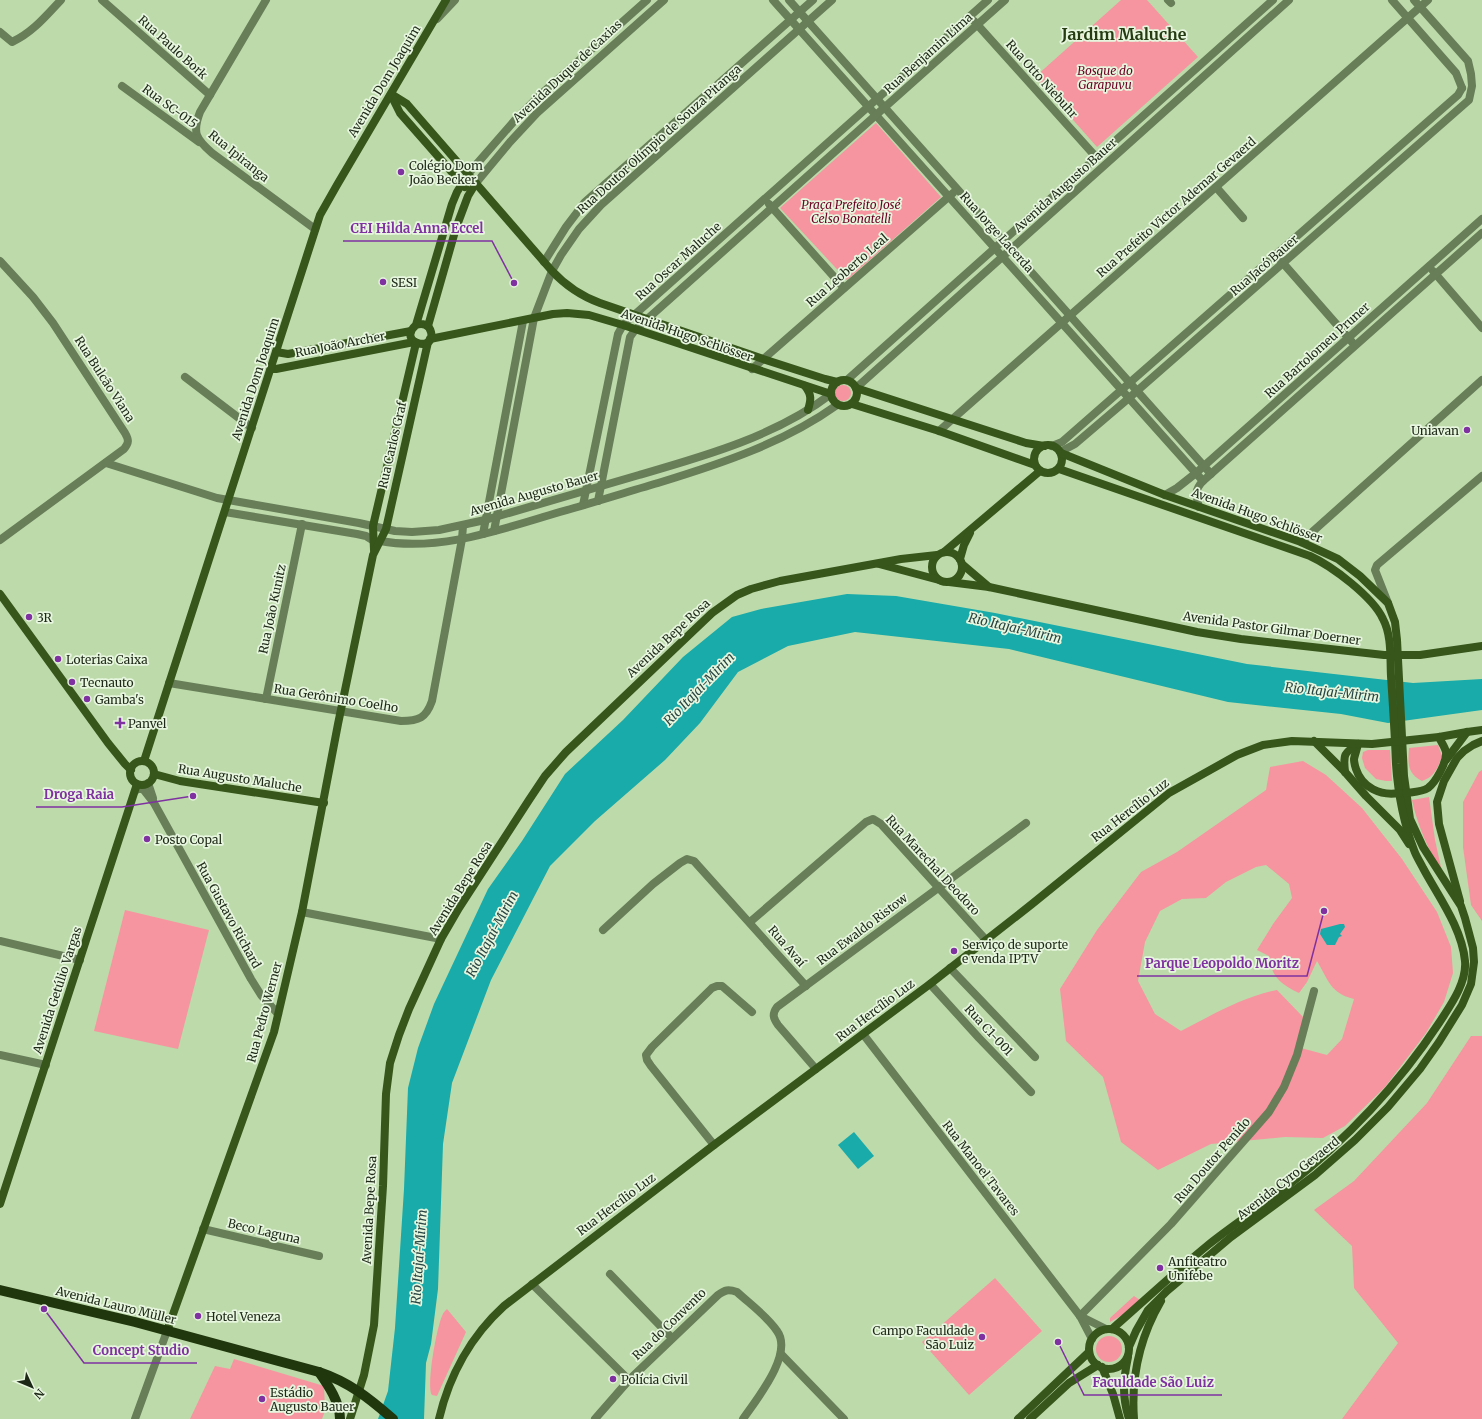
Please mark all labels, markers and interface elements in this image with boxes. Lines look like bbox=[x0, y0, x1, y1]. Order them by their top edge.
street label: Rua Benjamin Lima bbox=[881, 9, 976, 97]
street label: Rua Paulo Bork bbox=[135, 12, 211, 82]
street label: Avenida Duque de Caxias bbox=[509, 16, 625, 126]
street label: Avenida Dom Joaquim bbox=[344, 22, 423, 141]
district label: Jardim Maluche bbox=[1061, 24, 1187, 44]
street label: Rua Otto Niebuhr bbox=[1003, 37, 1081, 122]
street label: Rua Doutor Olímpio de Souza Pitanga bbox=[574, 61, 745, 217]
park label: Bosque do Garapuvu bbox=[1077, 63, 1133, 92]
street label: Rua SC-015 bbox=[140, 81, 200, 131]
street label: Rua Ipiranga bbox=[206, 127, 273, 185]
street label: Avenida Augusto Bauer bbox=[1010, 134, 1120, 236]
street label: Rua Prefeito Victor Ademar Gevaerd bbox=[1093, 134, 1259, 280]
place label: Colégio Dom João Becker bbox=[408, 158, 483, 187]
marker: Colégio Dom João Becker bbox=[396, 167, 406, 177]
street label: Rua Jorge Lacerda bbox=[957, 189, 1037, 276]
park label: Praça Prefeito José Celso Bonatelli bbox=[801, 197, 902, 226]
callout: CEI Hilda Anna Eccel bbox=[343, 216, 492, 241]
street label: Rua Oscar Maluche bbox=[632, 219, 724, 303]
text: CEI Hilda Anna Eccel bbox=[350, 220, 484, 237]
street label: Rua Leoberto Leal bbox=[803, 230, 891, 310]
street label: Rua Jacó Bauer bbox=[1227, 231, 1301, 299]
place label: SESI bbox=[391, 275, 417, 290]
marker: SESI bbox=[378, 277, 388, 287]
street label: Rua Bartolomeu Pruner bbox=[1261, 299, 1373, 401]
street label: Avenida Hugo Schlösser bbox=[618, 305, 755, 365]
street label: Avenida Dom Joaquim bbox=[228, 316, 282, 443]
street label: Rua João Archer bbox=[294, 328, 387, 360]
street label: Rua Bulcão Viana bbox=[72, 333, 139, 425]
street label: Rua Carlos Graf bbox=[375, 400, 409, 490]
place label: Uniavan bbox=[1411, 423, 1459, 438]
marker: Uniavan bbox=[1462, 425, 1472, 435]
street label: Avenida Augusto Bauer bbox=[467, 467, 601, 519]
street label: Avenida Hugo Schlösser bbox=[1189, 484, 1325, 546]
street label: Rua João Kunitz bbox=[255, 562, 289, 655]
street label: Avenida Bepe Rosa bbox=[623, 595, 713, 681]
street label: Avenida Pastor Gilmar Doerner bbox=[1181, 608, 1362, 648]
water label: Rio Itajaí-Mirim bbox=[967, 609, 1063, 647]
place label: 3R bbox=[37, 610, 52, 625]
marker: 3R bbox=[24, 612, 34, 622]
water label: Rio Itajaí-Mirim bbox=[660, 649, 738, 729]
place label: Loterias Caixa bbox=[66, 652, 148, 667]
marker: Loterias Caixa bbox=[53, 654, 63, 664]
place label: Tecnauto bbox=[80, 675, 134, 690]
marker: Tecnauto bbox=[67, 677, 77, 687]
water label: Rio Itajaí-Mirim bbox=[1284, 679, 1380, 705]
street label: Rua Gerônimo Coelho bbox=[273, 681, 399, 715]
place label: Gamba's bbox=[95, 692, 144, 707]
marker: Gamba's bbox=[82, 694, 92, 704]
place label: Panvel bbox=[128, 716, 167, 731]
marker: Panvel bbox=[115, 718, 125, 728]
street label: Rua Augusto Maluche bbox=[177, 761, 303, 795]
street label: Rua Hercílio Luz bbox=[1088, 775, 1172, 845]
callout: Droga Raia bbox=[36, 782, 122, 807]
text: Droga Raia bbox=[44, 786, 114, 803]
street label: Rua Marechal Deodoro bbox=[883, 812, 983, 918]
place label: Posto Copal bbox=[155, 832, 222, 847]
marker: Posto Copal bbox=[142, 834, 152, 844]
street label: Avenida Bepe Rosa bbox=[424, 838, 495, 939]
street label: Rua Gustavo Richard bbox=[194, 859, 264, 971]
water label: Rio Itajaí-Mirim bbox=[462, 888, 522, 980]
street label: Rua Ewaldo Ristow bbox=[814, 890, 911, 968]
street label: Rua Avaí bbox=[765, 922, 810, 971]
street label: Avenida Getúlio Vargas bbox=[29, 925, 85, 1056]
place label: Serviço de suporte e venda IPTV bbox=[962, 937, 1068, 966]
marker: Serviço de suporte e venda IPTV bbox=[949, 946, 959, 956]
callout: Parque Leopoldo Moritz bbox=[1137, 951, 1307, 976]
text: Parque Leopoldo Moritz bbox=[1145, 955, 1299, 972]
street label: Rua Pedro Werner bbox=[243, 959, 285, 1064]
street label: Rua Hercílio Luz bbox=[833, 975, 918, 1044]
street label: Rua C1-001 bbox=[962, 1001, 1017, 1059]
street label: Rua Doutor Penido bbox=[1171, 1114, 1253, 1206]
street label: Rua Manoel Tavares bbox=[939, 1118, 1023, 1219]
street label: Avenida Cyro Gevaerd bbox=[1233, 1133, 1342, 1223]
street label: Avenida Bepe Rosa bbox=[359, 1155, 379, 1265]
street label: Rua Hercílio Luz bbox=[574, 1169, 659, 1238]
water label: Rio Itajaí-Mirim bbox=[407, 1209, 431, 1305]
street label: Beco Laguna bbox=[226, 1215, 302, 1247]
place label: Anfiteatro Unifebe bbox=[1167, 1254, 1227, 1283]
marker: Anfiteatro Unifebe bbox=[1155, 1263, 1165, 1273]
street label: Avenida Lauro Müller bbox=[53, 1283, 178, 1327]
street label: Rua do Convento bbox=[629, 1285, 709, 1363]
place label: Hotel Veneza bbox=[206, 1309, 281, 1324]
marker: Hotel Veneza bbox=[193, 1311, 203, 1321]
place label: Campo Faculdade São Luiz bbox=[872, 1323, 974, 1352]
marker: Campo Faculdade São Luiz bbox=[977, 1332, 987, 1342]
callout: Concept Studio bbox=[84, 1338, 197, 1363]
text: Concept Studio bbox=[93, 1342, 189, 1359]
north arrow bbox=[12, 1367, 52, 1407]
callout: Faculdade São Luiz bbox=[1084, 1370, 1222, 1395]
place label: Polícia Civil bbox=[621, 1372, 688, 1387]
marker: Polícia Civil bbox=[608, 1374, 618, 1384]
text: Faculdade São Luiz bbox=[1092, 1374, 1214, 1391]
place label: Estádio Augusto Bauer bbox=[269, 1385, 355, 1414]
text: N bbox=[31, 1386, 47, 1402]
marker: Estádio Augusto Bauer bbox=[257, 1394, 267, 1404]

